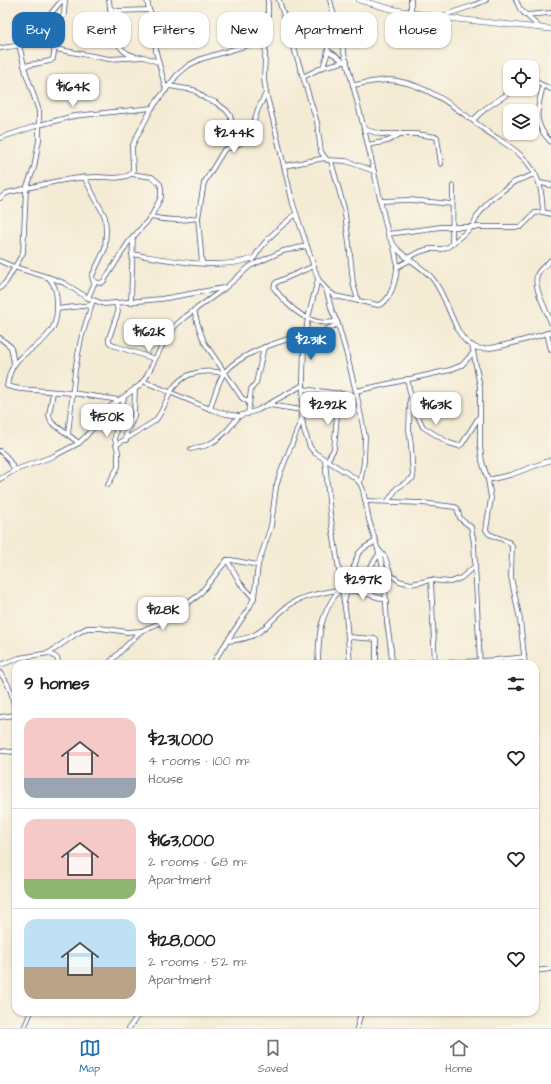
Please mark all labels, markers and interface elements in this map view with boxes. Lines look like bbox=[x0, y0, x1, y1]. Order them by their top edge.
chip: Buy bbox=[12, 12, 65, 48]
chip: Rent bbox=[73, 12, 131, 48]
chip: Filters bbox=[139, 12, 209, 48]
chip: New bbox=[217, 12, 273, 48]
chip: Apartment bbox=[281, 12, 377, 48]
chip: House bbox=[385, 12, 451, 48]
map controls bbox=[503, 60, 539, 140]
button: locate bbox=[503, 60, 539, 96]
pin: $164K bbox=[45, 74, 101, 108]
text: $164K bbox=[56, 78, 90, 96]
button: layers bbox=[503, 104, 539, 140]
pin: $244K bbox=[206, 120, 262, 154]
text: $244K bbox=[214, 124, 254, 142]
pin: $162K bbox=[121, 319, 177, 353]
text: $162K bbox=[133, 323, 165, 341]
pin: $231K bbox=[283, 327, 339, 361]
text: $231K bbox=[296, 331, 326, 349]
pin: $292K bbox=[300, 392, 356, 426]
pin: $163K bbox=[408, 392, 464, 426]
text: $292K bbox=[309, 396, 347, 414]
text: $163K bbox=[420, 396, 452, 414]
pin: $150K bbox=[79, 404, 135, 438]
text: $150K bbox=[90, 408, 124, 426]
pin: $297K bbox=[335, 567, 391, 601]
text: $297K bbox=[344, 571, 382, 589]
pin: $128K bbox=[135, 597, 191, 631]
text: $128K bbox=[147, 601, 179, 619]
text: 9 homes bbox=[24, 672, 89, 696]
icon: filters bbox=[505, 673, 527, 695]
text: $231,000 bbox=[148, 728, 213, 752]
icon: home bbox=[56, 734, 104, 782]
icon: heart bbox=[505, 747, 527, 769]
text: 4 rooms · 100 m² bbox=[148, 752, 251, 770]
text: House bbox=[148, 770, 183, 788]
text: $163,000 bbox=[148, 829, 214, 853]
icon: home bbox=[56, 835, 104, 883]
icon: heart bbox=[505, 848, 527, 870]
text: 2 rooms · 68 m² bbox=[148, 853, 248, 871]
text: Apartment bbox=[148, 871, 212, 889]
text: $128,000 bbox=[148, 929, 216, 953]
icon: home bbox=[56, 935, 104, 983]
icon: heart bbox=[505, 948, 527, 970]
text: 2 rooms · 52 m² bbox=[148, 953, 248, 971]
text: Apartment bbox=[148, 971, 212, 989]
tab: Map bbox=[79, 1037, 101, 1076]
tab: Saved bbox=[258, 1037, 288, 1076]
tab: Home bbox=[445, 1037, 472, 1076]

